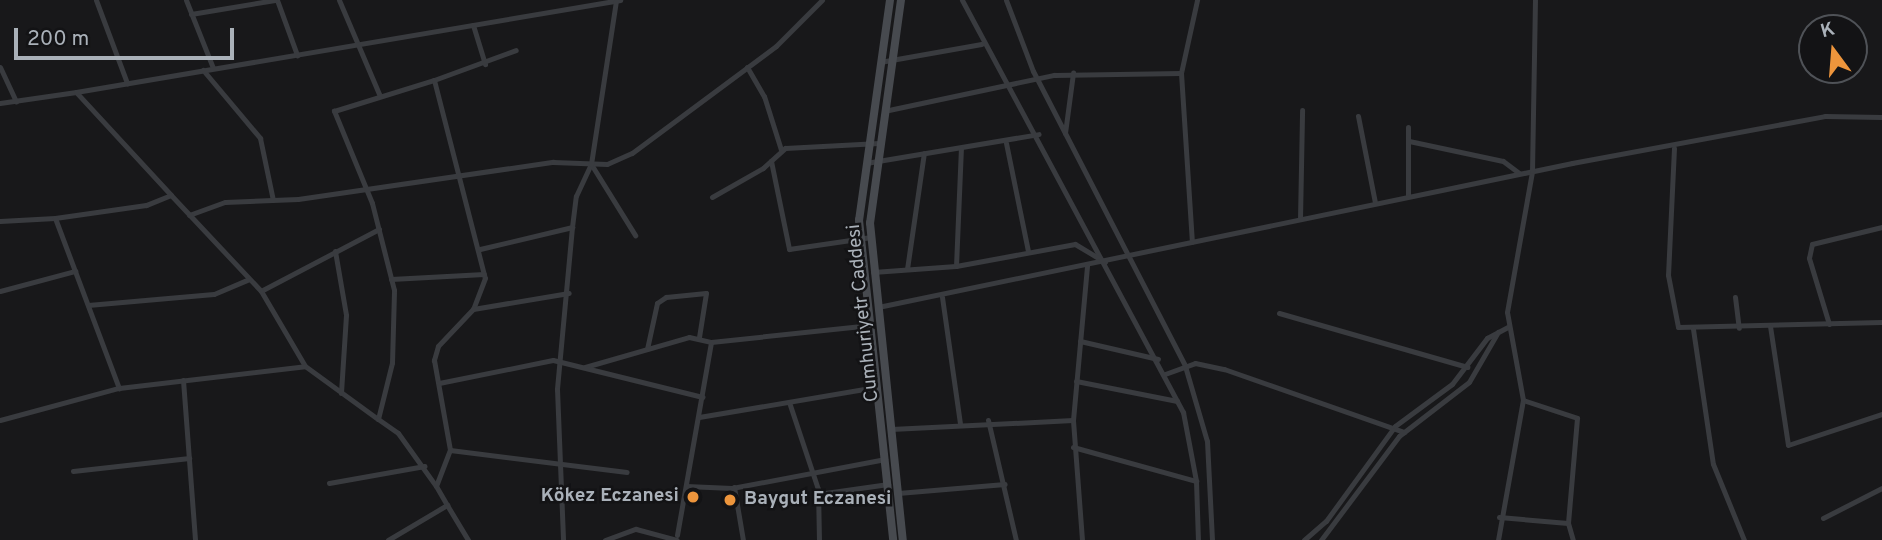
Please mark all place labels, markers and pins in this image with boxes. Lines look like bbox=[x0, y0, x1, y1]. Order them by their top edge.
place label: Kökez Eczanesi bbox=[541, 486, 679, 508]
marker: Kökez Eczanesi bbox=[685, 489, 701, 505]
place label: Baygut Eczanesi bbox=[744, 489, 891, 511]
marker: Baygut Eczanesi bbox=[722, 492, 738, 508]

